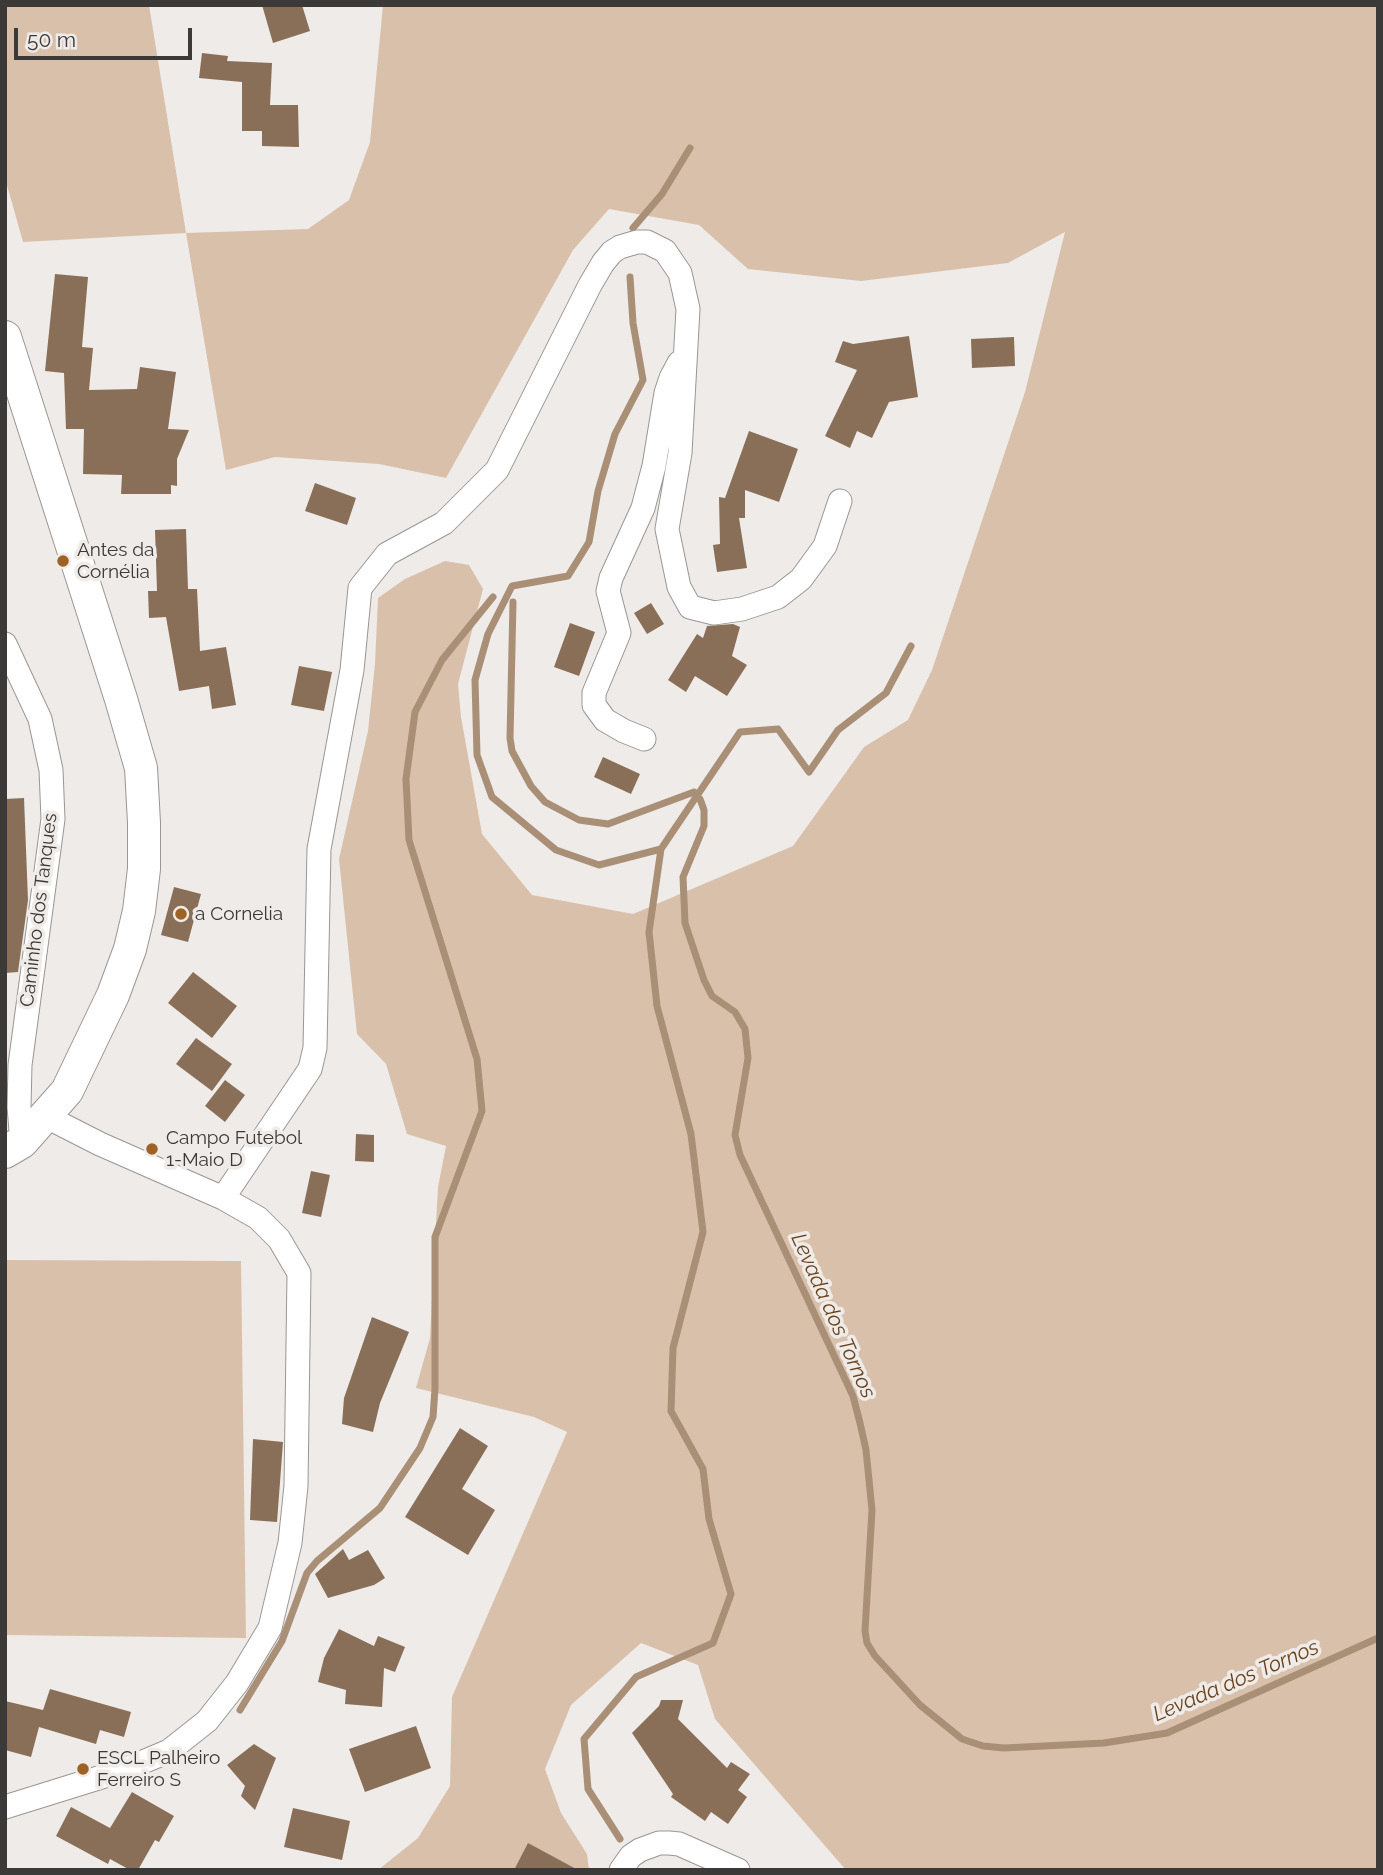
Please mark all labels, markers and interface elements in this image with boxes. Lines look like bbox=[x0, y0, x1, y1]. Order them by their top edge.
scale bar bbox=[18, 14, 196, 58]
text: 50 m bbox=[27, 27, 76, 52]
place label: Antes da Cornélia bbox=[77, 539, 154, 583]
marker: Antes da Cornélia bbox=[55, 553, 71, 569]
street label: Caminho dos Tanques bbox=[16, 812, 62, 1008]
place label: a Cornelia bbox=[195, 903, 283, 925]
marker: a Cornelia bbox=[173, 906, 189, 922]
place label: Campo Futebol 1-Maio D bbox=[166, 1127, 302, 1171]
marker: Campo Futebol 1-Maio D bbox=[144, 1141, 160, 1157]
water label: Levada dos Tornos bbox=[785, 1230, 881, 1402]
water label: Levada dos Tornos bbox=[1149, 1635, 1323, 1727]
place label: ESCL Palheiro Ferreiro S bbox=[97, 1747, 220, 1791]
marker: ESCL Palheiro Ferreiro S bbox=[75, 1761, 91, 1777]

